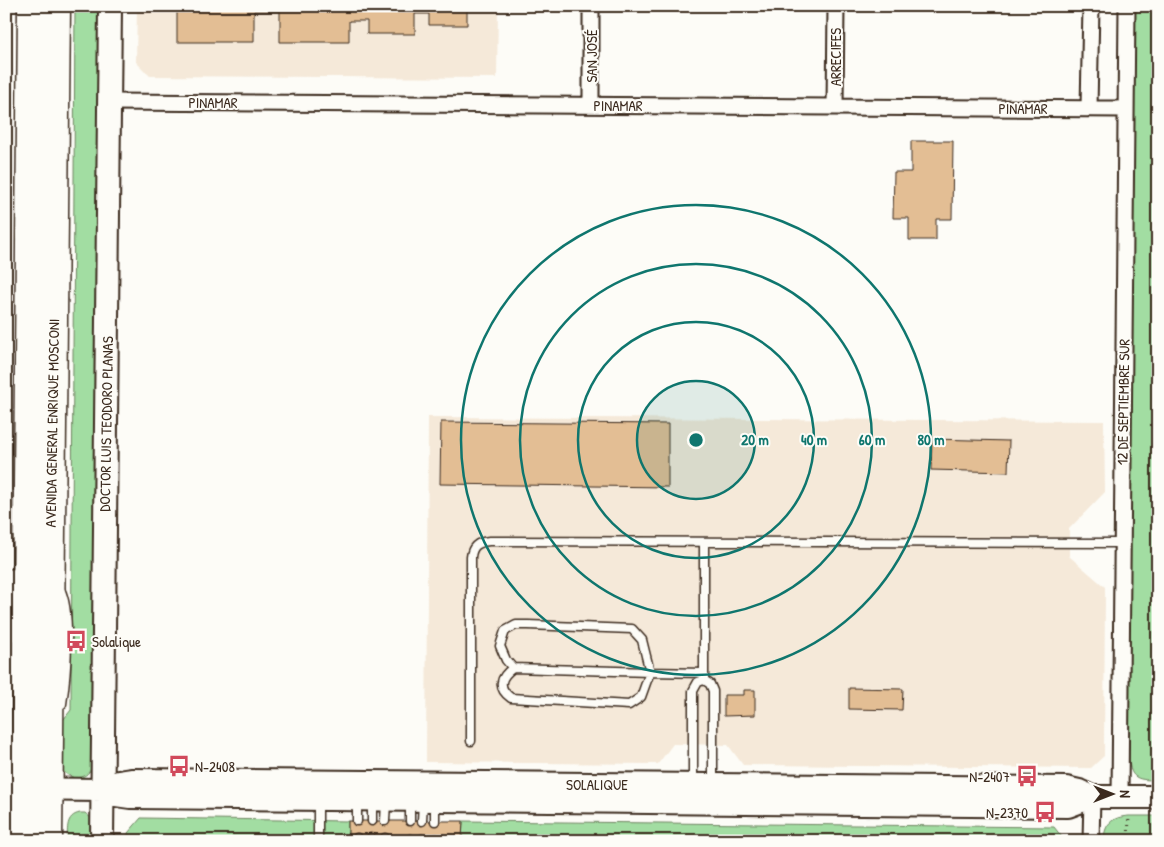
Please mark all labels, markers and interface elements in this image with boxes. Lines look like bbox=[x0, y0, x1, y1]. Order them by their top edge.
street label: ARRECIFES bbox=[825, 28, 846, 86]
street label: SAN JOSÉ bbox=[581, 29, 602, 83]
street label: PINAMAR bbox=[188, 92, 238, 113]
street label: PINAMAR bbox=[593, 95, 643, 116]
street label: PINAMAR bbox=[998, 98, 1048, 119]
street label: AVENIDA GENERAL ENRIQUE MOSCONI bbox=[40, 318, 64, 528]
street label: DOCTOR LUIS TEODORO PLANAS bbox=[94, 336, 118, 512]
street label: 12 DE SEPTIEMBRE SUR bbox=[1111, 338, 1135, 465]
text: 20 m bbox=[741, 429, 769, 450]
text: 40 m bbox=[801, 429, 827, 450]
text: 60 m bbox=[859, 429, 885, 450]
text: 80 m bbox=[918, 429, 944, 450]
centre of rings bbox=[687, 431, 705, 449]
bus stop icon: Solalique bbox=[63, 628, 89, 654]
place label: Solalique bbox=[92, 631, 141, 652]
bus stop icon: N-2408 bbox=[166, 753, 192, 779]
place label: N-2408 bbox=[195, 756, 235, 777]
bus stop icon: N-2407 bbox=[1014, 763, 1040, 789]
place label: N-2407 bbox=[969, 766, 1010, 787]
north arrow bbox=[1086, 770, 1136, 820]
street label: SOLALIQUE bbox=[566, 774, 628, 795]
text: N bbox=[1116, 790, 1135, 798]
bus stop icon: N-2370 bbox=[1032, 799, 1058, 825]
place label: N-2370 bbox=[986, 802, 1028, 823]

